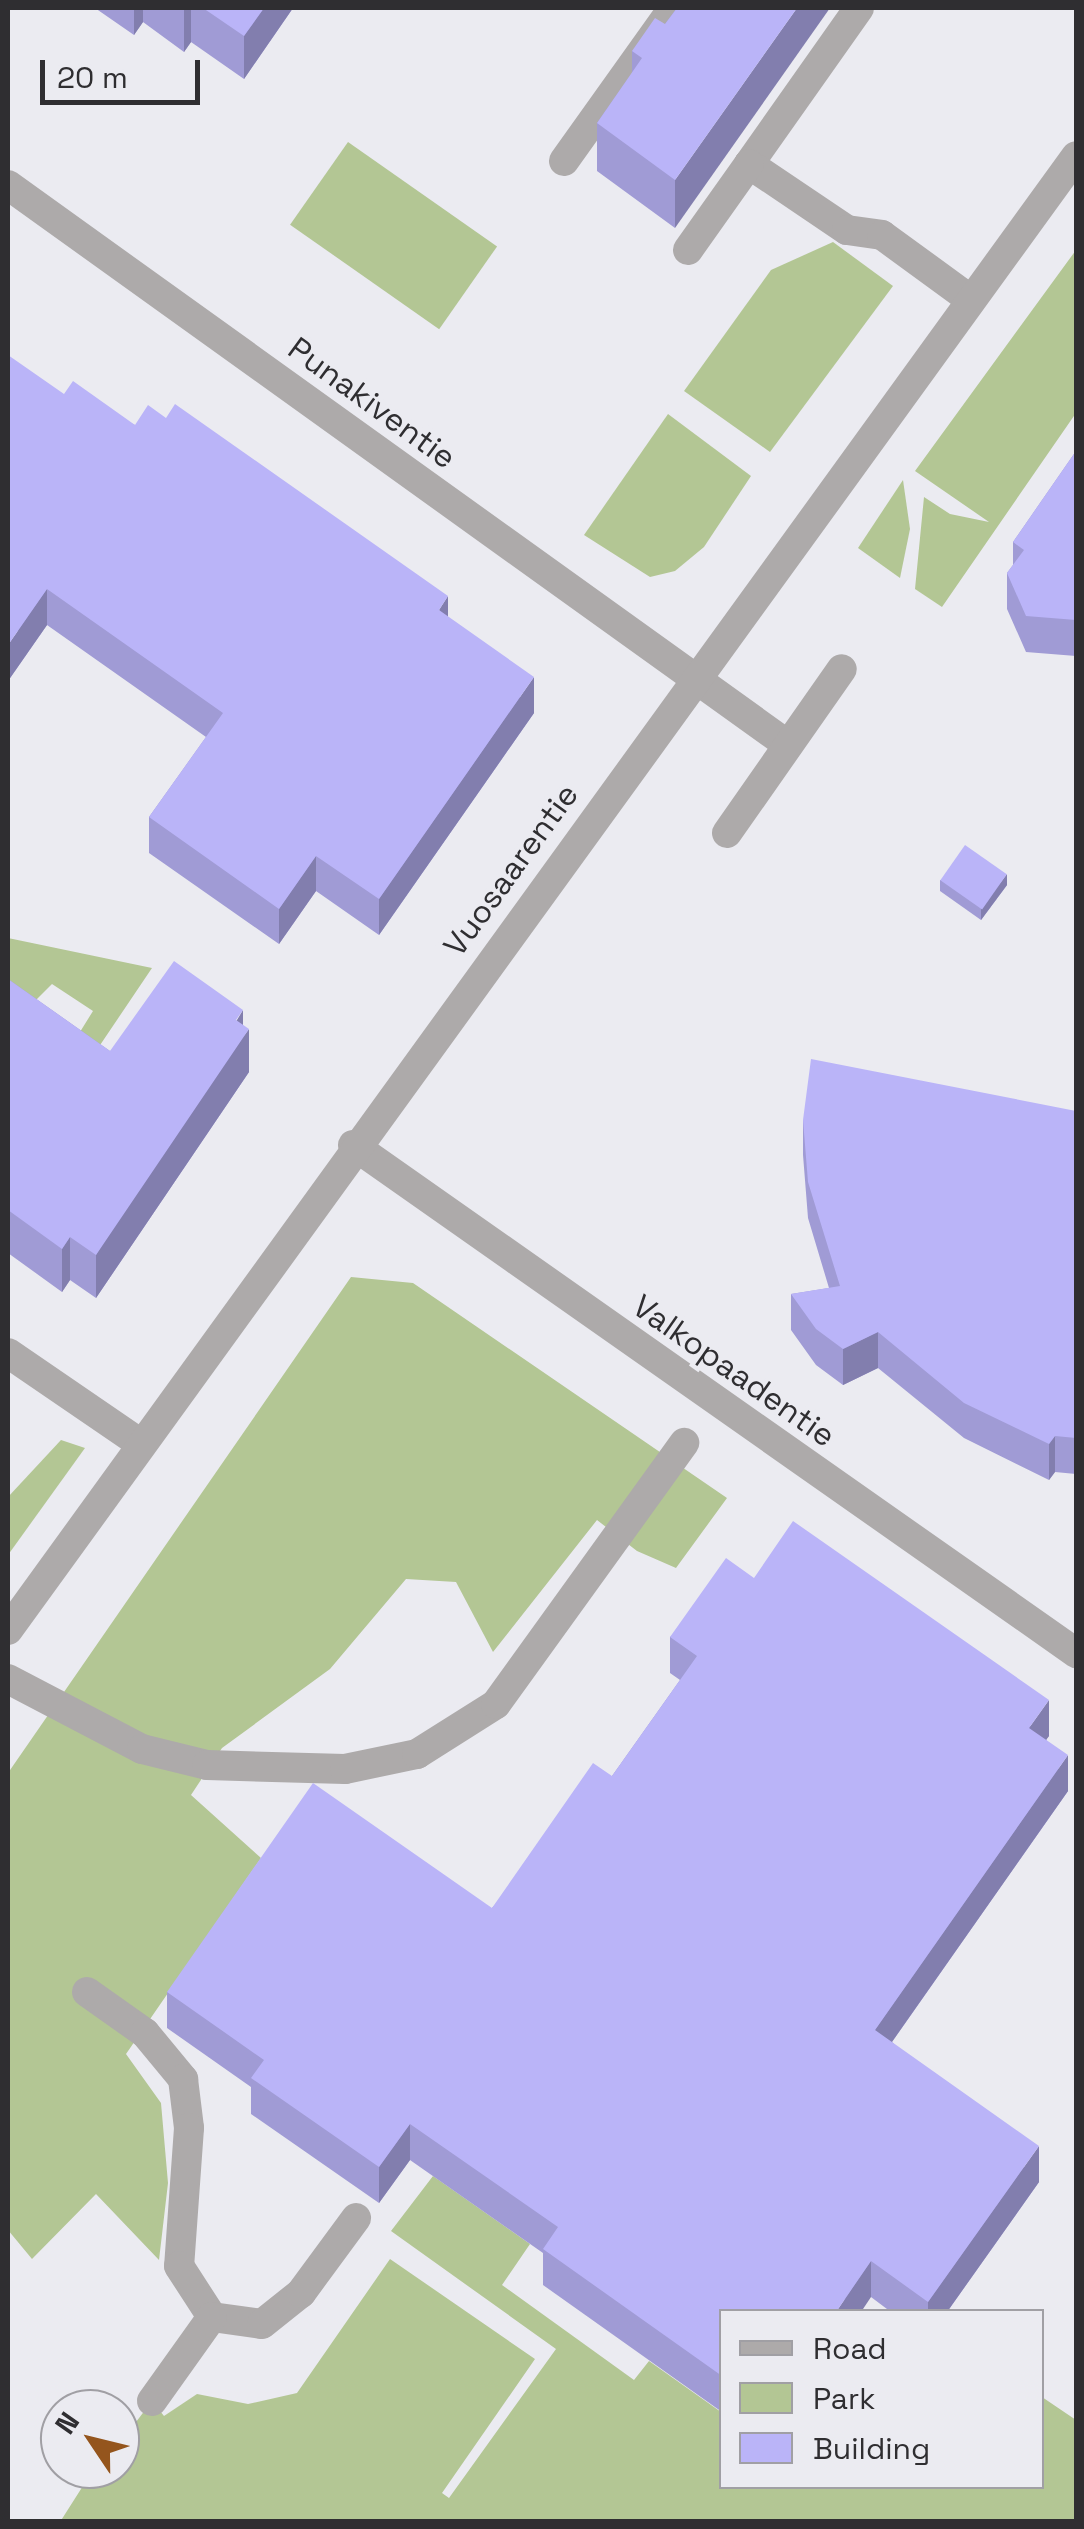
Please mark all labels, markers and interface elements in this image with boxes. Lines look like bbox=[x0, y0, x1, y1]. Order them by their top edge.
scale bar bbox=[45, 40, 205, 102]
text: 20 m bbox=[57, 58, 128, 97]
street label: Punakiventie bbox=[281, 329, 463, 477]
street label: Vuosaarentie bbox=[436, 776, 586, 964]
street label: Valkopaadentie bbox=[625, 1287, 843, 1455]
legend bbox=[719, 2309, 1044, 2489]
text: Road bbox=[813, 2329, 887, 2368]
text: Park bbox=[813, 2379, 875, 2418]
north arrow bbox=[40, 2389, 140, 2489]
text: N bbox=[47, 2405, 87, 2441]
text: Building bbox=[813, 2429, 930, 2468]

